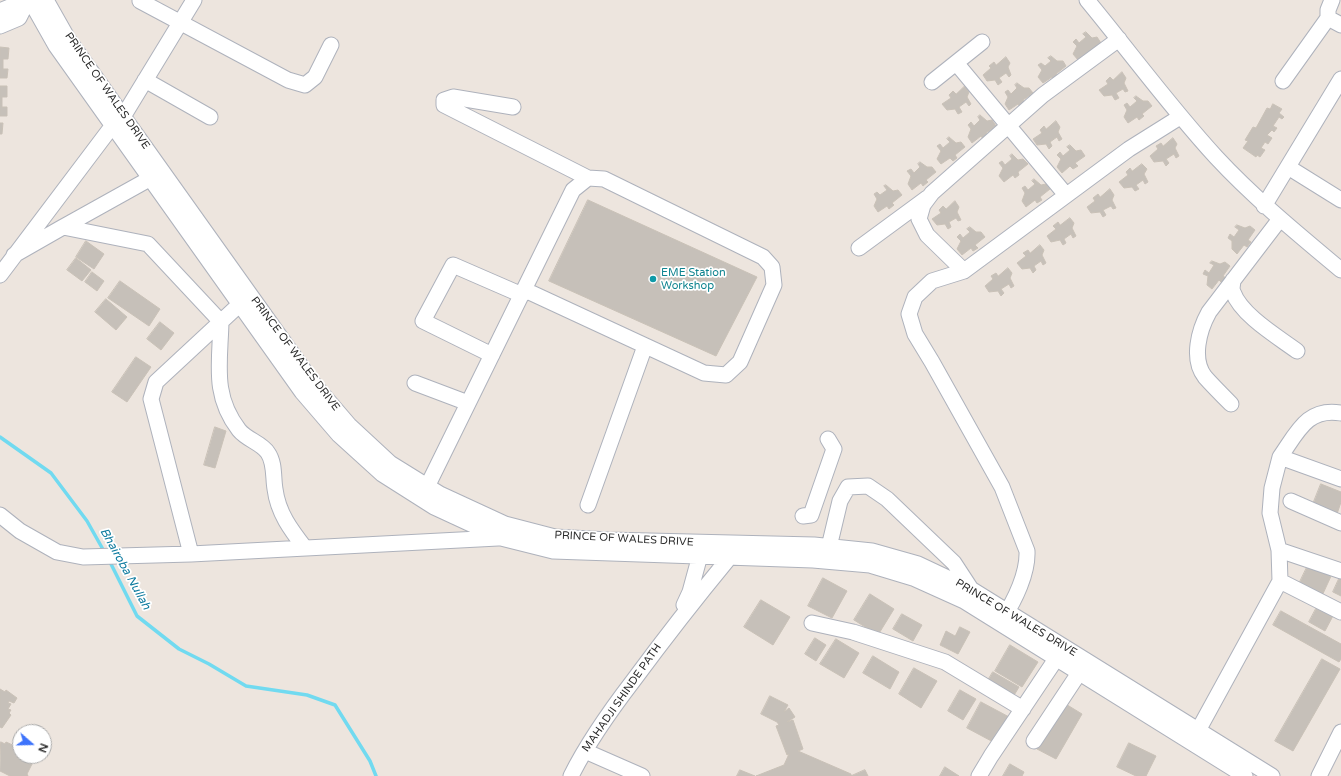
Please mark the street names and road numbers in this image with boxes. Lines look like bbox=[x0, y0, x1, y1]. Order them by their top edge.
street label: PRINCE OF WALES DRIVE bbox=[62, 30, 152, 152]
street label: PRINCE OF WALES DRIVE bbox=[248, 294, 342, 414]
street label: PRINCE OF WALES DRIVE bbox=[554, 529, 694, 549]
street label: PRINCE OF WALES DRIVE bbox=[953, 576, 1079, 660]
street label: MAHADJI SHINDE PATH bbox=[580, 641, 664, 755]

